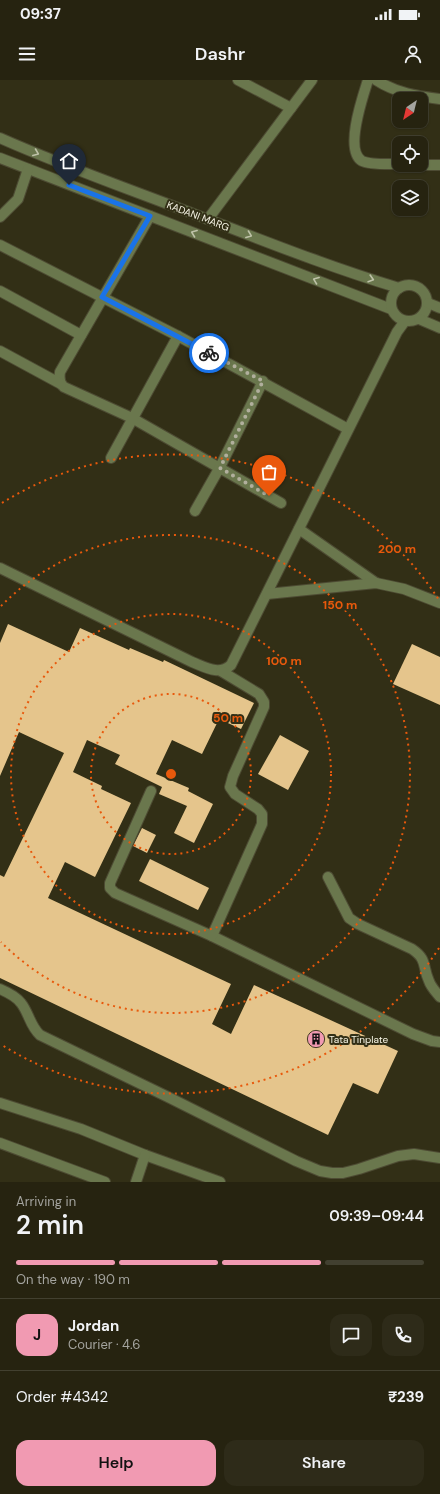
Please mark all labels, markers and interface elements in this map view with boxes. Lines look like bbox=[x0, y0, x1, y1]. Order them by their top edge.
text: 09:37 bbox=[20, 4, 61, 24]
text: Dashr bbox=[195, 42, 245, 66]
icon: menu bbox=[16, 43, 38, 65]
icon: person bbox=[402, 43, 424, 65]
north arrow bbox=[392, 92, 428, 128]
map controls bbox=[392, 92, 428, 216]
button: locate bbox=[392, 136, 428, 172]
pin bbox=[52, 144, 86, 185]
one-way arrow bbox=[32, 148, 39, 156]
icon: home bbox=[58, 150, 80, 172]
button: layers bbox=[392, 180, 428, 216]
street label: KADANI MARG bbox=[165, 198, 231, 234]
one-way arrow bbox=[191, 230, 198, 238]
one-way arrow bbox=[245, 230, 252, 238]
one-way arrow bbox=[367, 274, 374, 283]
one-way arrow bbox=[312, 277, 319, 285]
courier bbox=[189, 333, 229, 373]
icon: bike bbox=[198, 342, 220, 364]
pin bbox=[252, 455, 286, 496]
icon: bag bbox=[258, 461, 280, 483]
text: 200 m bbox=[378, 541, 416, 557]
text: 150 m bbox=[323, 597, 357, 613]
text: 100 m bbox=[266, 653, 302, 669]
text: 50 m bbox=[213, 710, 243, 726]
centre of rings bbox=[164, 767, 178, 781]
building icon: Tata Tinplate bbox=[306, 1029, 326, 1049]
place label: Tata Tinplate bbox=[329, 1033, 389, 1046]
text: Arriving in bbox=[16, 1193, 76, 1210]
text: 09:39–09:44 bbox=[329, 1206, 424, 1226]
text: 2 min bbox=[16, 1208, 84, 1242]
text: On the way · 190 m bbox=[16, 1271, 130, 1288]
button: chat bbox=[330, 1314, 372, 1356]
button: phone bbox=[382, 1314, 424, 1356]
text: Jordan bbox=[68, 1316, 119, 1336]
text: J bbox=[33, 1325, 41, 1345]
text: Courier · 4.6 bbox=[68, 1336, 140, 1353]
text: Order #4342 bbox=[16, 1387, 108, 1407]
text: ₹239 bbox=[388, 1387, 424, 1407]
button: Help bbox=[16, 1440, 216, 1486]
button: Share bbox=[224, 1440, 424, 1486]

